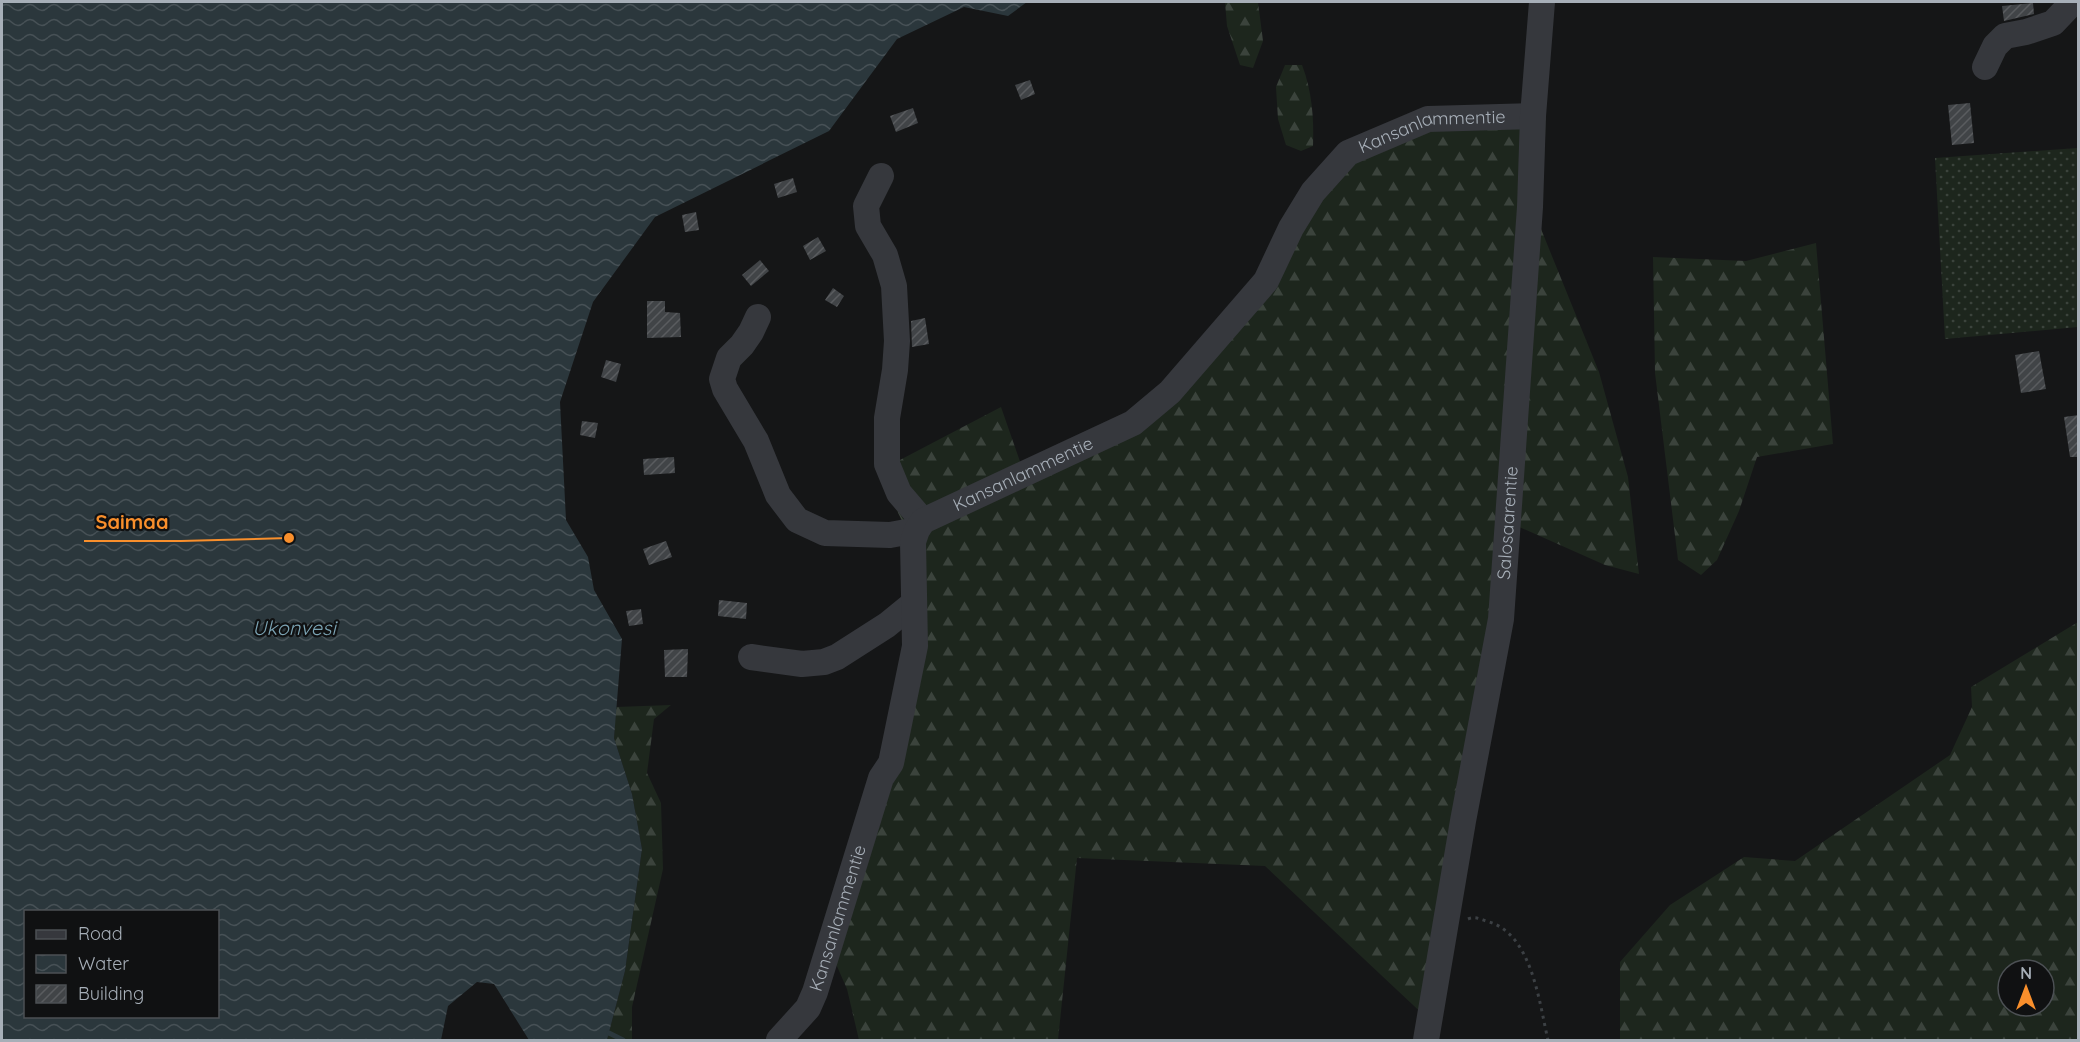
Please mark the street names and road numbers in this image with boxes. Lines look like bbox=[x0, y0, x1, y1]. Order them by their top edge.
street label: Kansanlammentie bbox=[1355, 105, 1506, 158]
street label: Kansanlammentie bbox=[949, 431, 1097, 516]
street label: Salosaarentie bbox=[1492, 465, 1523, 580]
street label: Kansanlammentie bbox=[804, 842, 871, 994]

